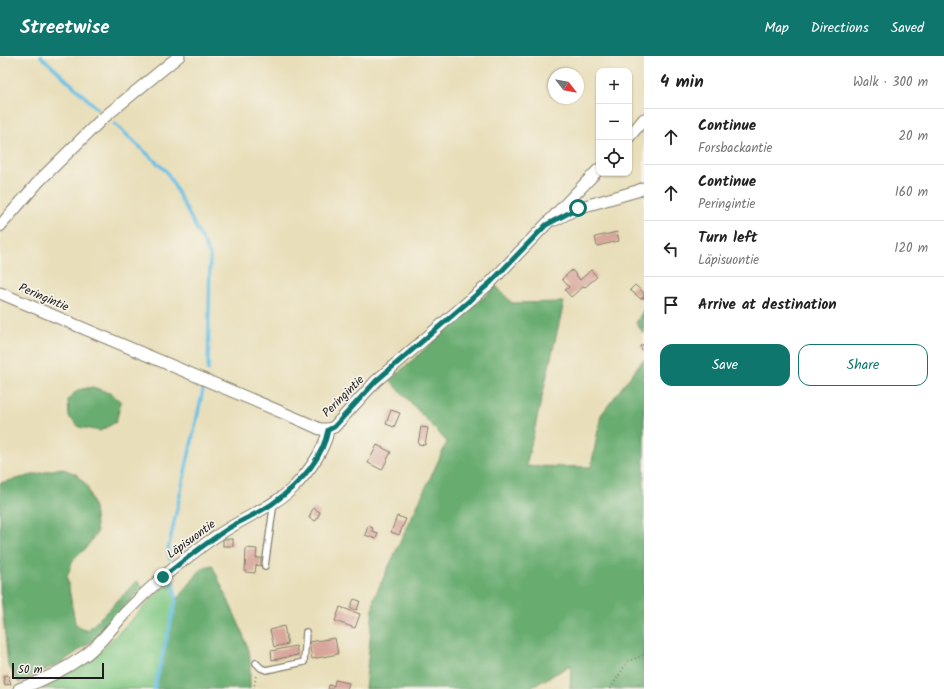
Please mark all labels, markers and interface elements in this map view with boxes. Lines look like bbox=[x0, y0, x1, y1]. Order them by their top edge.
text: Streetwise bbox=[20, 13, 110, 43]
text: Map bbox=[764, 17, 789, 39]
text: Directions bbox=[811, 17, 869, 39]
text: Saved bbox=[891, 17, 924, 39]
north arrow bbox=[548, 68, 584, 104]
map controls bbox=[596, 68, 632, 176]
button: + bbox=[596, 68, 632, 104]
text: 4 min bbox=[660, 69, 704, 96]
text: Walk · 300 m bbox=[853, 72, 928, 93]
button: − bbox=[596, 104, 632, 140]
text: Continue bbox=[698, 114, 756, 138]
icon: ahead bbox=[660, 126, 682, 148]
text: 20 m bbox=[898, 126, 928, 147]
text: Forsbackantie bbox=[698, 138, 772, 159]
button: locate bbox=[596, 140, 632, 176]
text: Continue bbox=[698, 170, 756, 194]
icon: ahead bbox=[660, 182, 682, 204]
text: 160 m bbox=[895, 182, 928, 203]
text: Peringintie bbox=[698, 194, 755, 215]
route start bbox=[569, 199, 587, 217]
text: Turn left bbox=[698, 226, 758, 250]
icon: left bbox=[660, 238, 682, 260]
text: 120 m bbox=[894, 238, 928, 259]
text: Läpisuontie bbox=[698, 250, 759, 271]
street label: Peringintie bbox=[16, 278, 72, 317]
text: Arrive at destination bbox=[698, 293, 837, 317]
icon: arrive bbox=[660, 294, 682, 316]
button: Save bbox=[660, 344, 790, 386]
button: Share bbox=[798, 344, 928, 386]
street label: Peringintie bbox=[318, 370, 369, 422]
street label: Läpisuontie bbox=[163, 515, 220, 564]
route end bbox=[154, 568, 172, 586]
scale bar bbox=[12, 661, 104, 680]
text: 50 m bbox=[18, 661, 43, 679]

